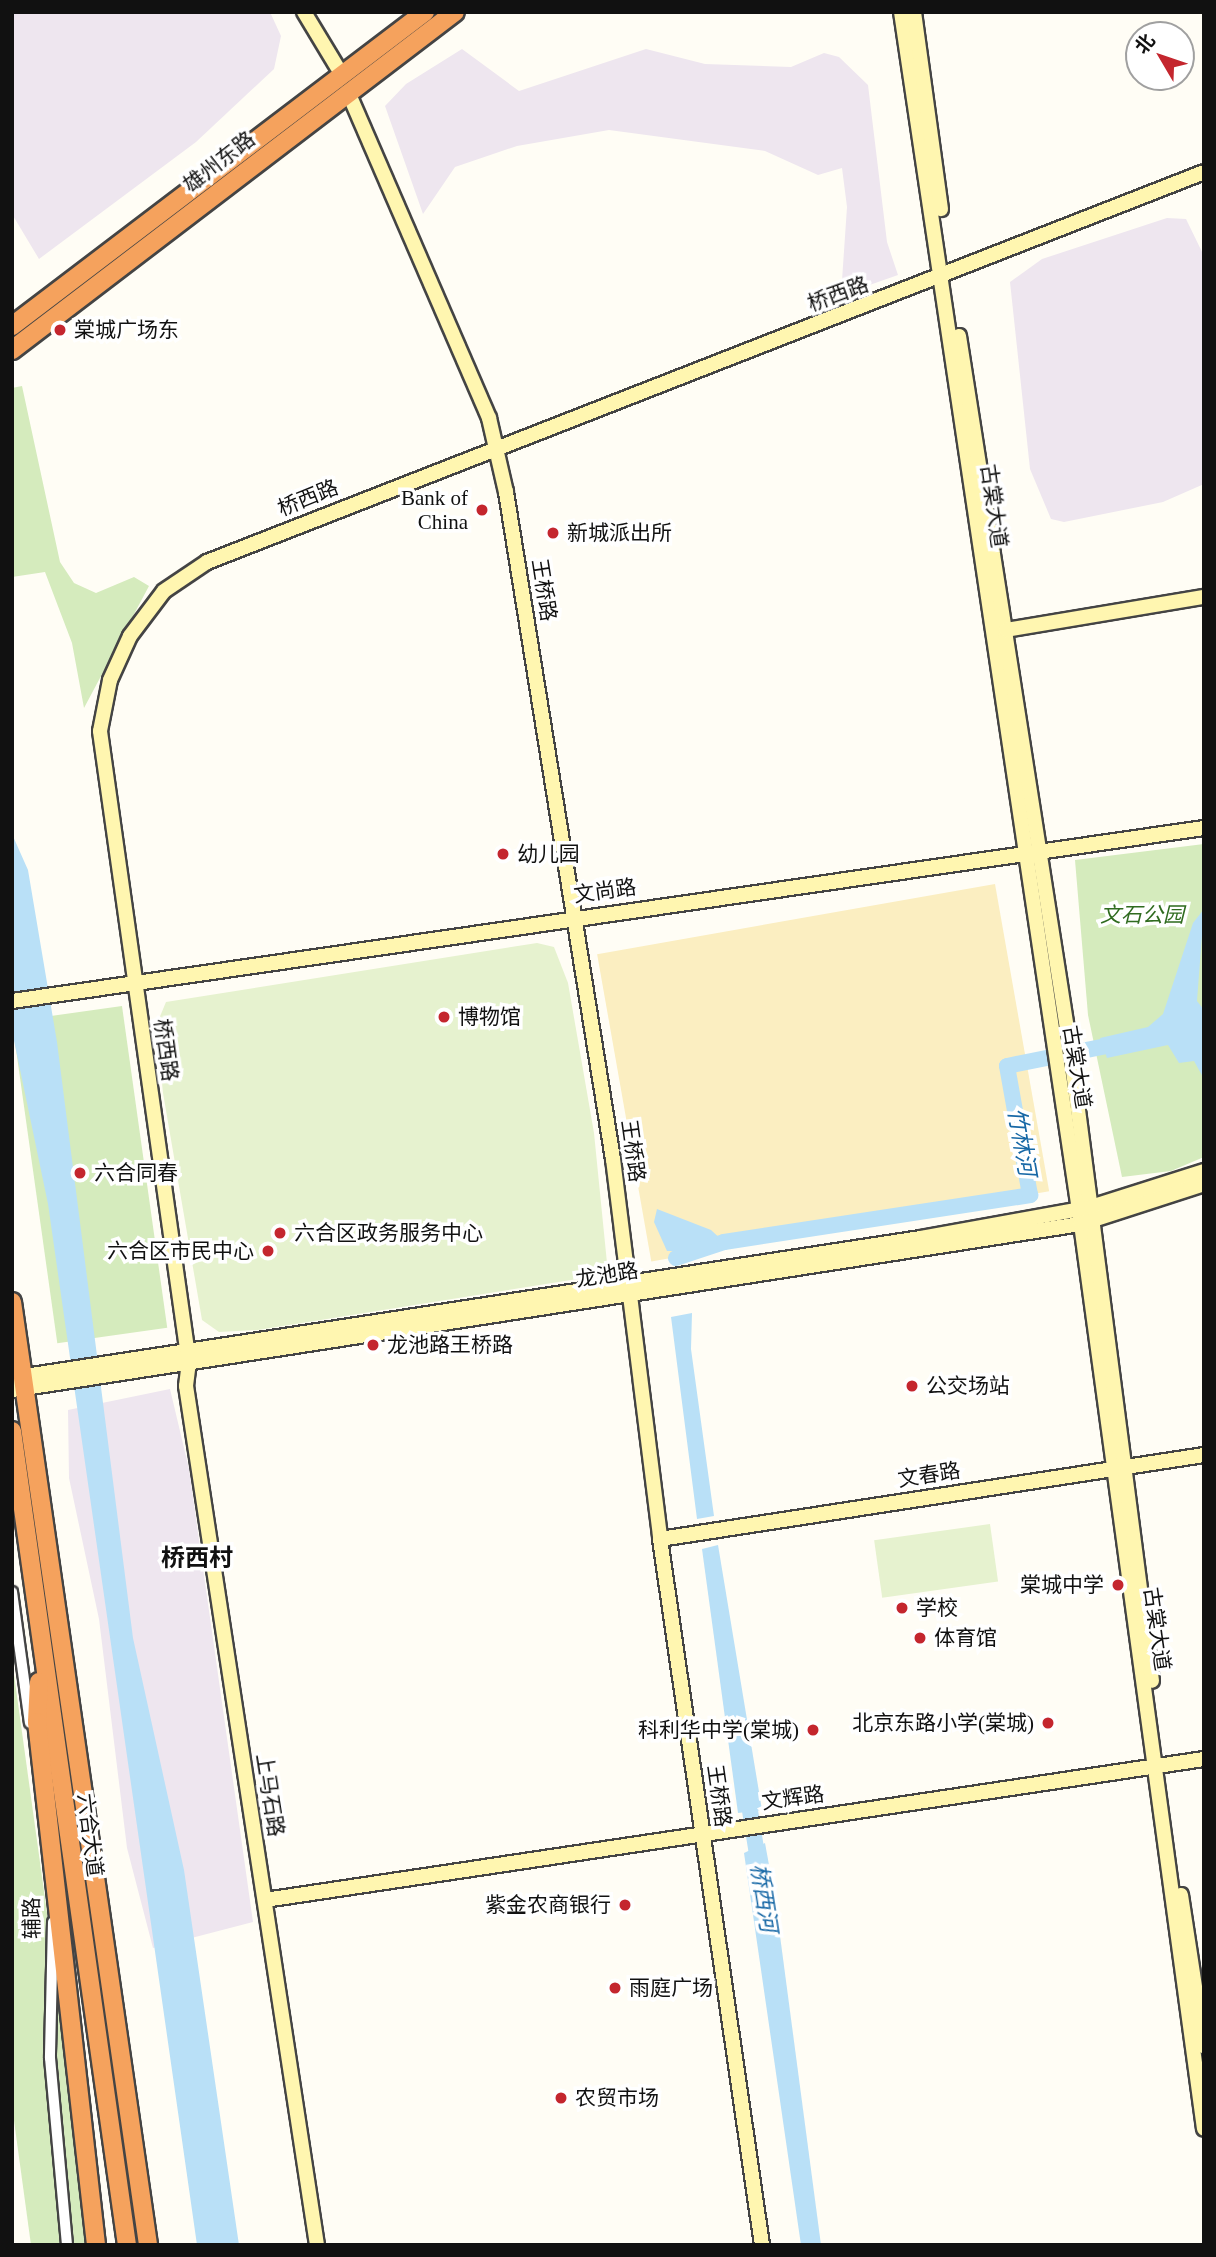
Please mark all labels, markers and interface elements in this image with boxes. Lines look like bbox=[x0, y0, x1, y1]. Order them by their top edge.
north arrow bbox=[1125, 21, 1195, 91]
text: 北 bbox=[1131, 30, 1159, 58]
street label: 雄州东路 bbox=[178, 126, 260, 198]
street label: 桥西路 bbox=[804, 271, 872, 317]
place label: 棠城广场东 bbox=[74, 317, 179, 343]
marker: 棠城广场东 bbox=[52, 322, 68, 338]
street label: 古棠大道 bbox=[976, 463, 1012, 549]
street label: 桥西路 bbox=[274, 475, 342, 521]
place label: Bank of China bbox=[401, 485, 468, 535]
marker: Bank of China bbox=[474, 502, 490, 518]
place label: 新城派出所 bbox=[567, 520, 672, 546]
marker: 新城派出所 bbox=[545, 525, 561, 541]
street label: 王桥路 bbox=[527, 557, 561, 623]
place label: 幼儿园 bbox=[517, 841, 580, 867]
marker: 幼儿园 bbox=[495, 846, 511, 862]
street label: 文尚路 bbox=[572, 874, 638, 908]
park label: 文石公园 bbox=[1100, 902, 1184, 928]
place label: 博物馆 bbox=[458, 1004, 521, 1030]
marker: 博物馆 bbox=[436, 1009, 452, 1025]
street label: 桥西路 bbox=[149, 1017, 183, 1083]
street label: 古棠大道 bbox=[1058, 1024, 1096, 1110]
water label: 竹林河 bbox=[1001, 1106, 1041, 1178]
street label: 王桥路 bbox=[616, 1118, 650, 1184]
place label: 六合同春 bbox=[94, 1160, 178, 1186]
marker: 六合同春 bbox=[72, 1165, 88, 1181]
place label: 六合区政务服务中心 bbox=[294, 1220, 483, 1246]
marker: 六合区政务服务中心 bbox=[272, 1225, 288, 1241]
place label: 六合区市民中心 bbox=[107, 1238, 254, 1264]
marker: 六合区市民中心 bbox=[260, 1243, 276, 1259]
street label: 龙池路 bbox=[574, 1258, 640, 1292]
place label: 龙池路王桥路 bbox=[387, 1332, 513, 1358]
marker: 龙池路王桥路 bbox=[365, 1337, 381, 1353]
place label: 公交场站 bbox=[926, 1373, 1010, 1399]
marker: 公交场站 bbox=[904, 1378, 920, 1394]
street label: 文春路 bbox=[896, 1458, 962, 1492]
district label: 桥西村 bbox=[161, 1545, 233, 1573]
place label: 棠城中学 bbox=[1020, 1572, 1104, 1598]
marker: 棠城中学 bbox=[1110, 1577, 1126, 1593]
street label: 古棠大道 bbox=[1139, 1586, 1175, 1672]
place label: 学校 bbox=[916, 1595, 958, 1621]
marker: 学校 bbox=[894, 1600, 910, 1616]
place label: 体育馆 bbox=[934, 1625, 997, 1651]
marker: 体育馆 bbox=[912, 1630, 928, 1646]
place label: 北京东路小学(棠城) bbox=[852, 1710, 1034, 1736]
marker: 北京东路小学(棠城) bbox=[1040, 1715, 1056, 1731]
place label: 科利华中学(棠城) bbox=[638, 1717, 799, 1743]
marker: 科利华中学(棠城) bbox=[805, 1722, 821, 1738]
street label: 上马石路 bbox=[251, 1752, 289, 1838]
street label: 王桥路 bbox=[702, 1763, 736, 1829]
street label: 文辉路 bbox=[760, 1781, 826, 1815]
street label: 六合大道 bbox=[72, 1792, 108, 1878]
water label: 桥西河 bbox=[744, 1862, 782, 1934]
place label: 紫金农商银行 bbox=[485, 1892, 611, 1918]
street label: 辅路 bbox=[19, 1897, 45, 1939]
marker: 紫金农商银行 bbox=[617, 1897, 633, 1913]
place label: 雨庭广场 bbox=[629, 1975, 713, 2001]
marker: 雨庭广场 bbox=[607, 1980, 623, 1996]
place label: 农贸市场 bbox=[575, 2085, 659, 2111]
marker: 农贸市场 bbox=[553, 2090, 569, 2106]

